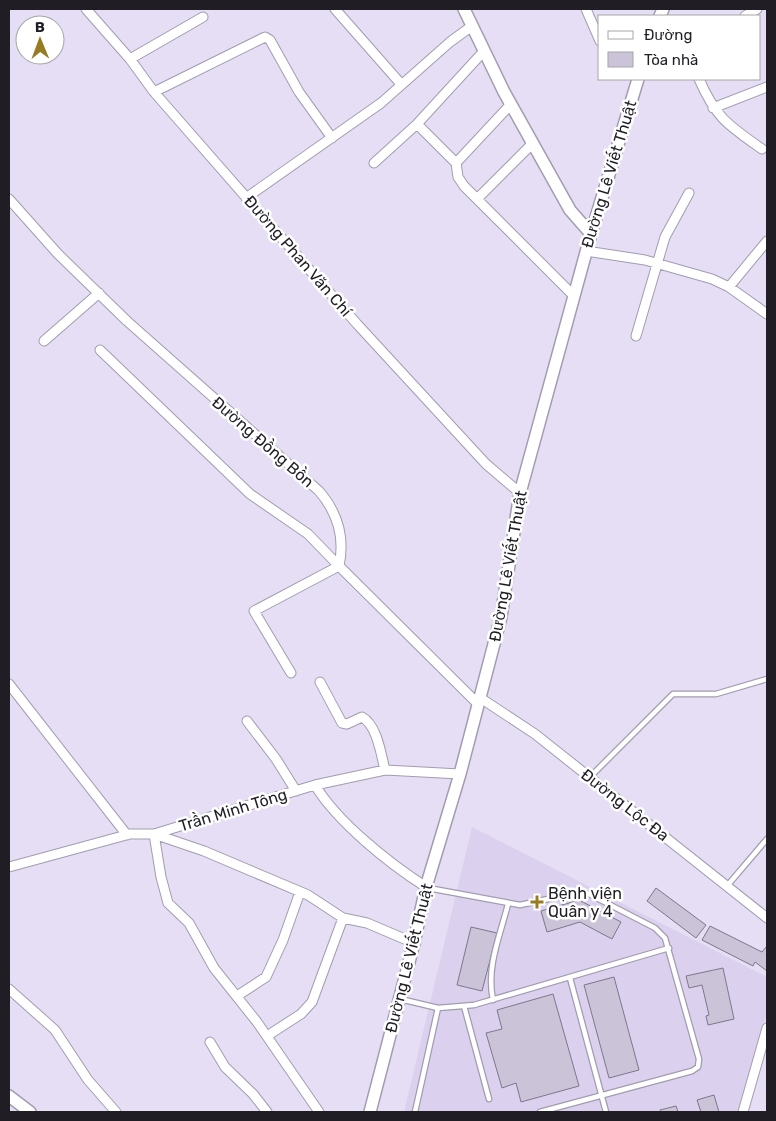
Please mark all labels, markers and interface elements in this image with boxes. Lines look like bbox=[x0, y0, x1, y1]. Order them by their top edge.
north arrow bbox=[15, 15, 65, 65]
legend bbox=[598, 15, 761, 80]
text: B bbox=[35, 19, 45, 36]
text: Đường bbox=[644, 26, 692, 44]
text: Tòa nhà bbox=[644, 51, 698, 69]
street label: Đường Lê Viết Thuật bbox=[576, 98, 640, 250]
street label: Đường Phan Văn Chí bbox=[240, 192, 356, 321]
street label: Đường Đồng Bồn bbox=[208, 392, 319, 491]
street label: Đường Lê Viết Thuật bbox=[484, 489, 531, 643]
street label: Đường Lộc Đa bbox=[577, 765, 673, 845]
street label: Trần Minh Tông bbox=[176, 783, 289, 835]
street label: Đường Lê Viết Thuật bbox=[380, 881, 437, 1035]
place label: Bệnh viện Quân y 4 bbox=[548, 884, 622, 921]
marker: Bệnh viện Quân y 4 bbox=[530, 895, 544, 909]

